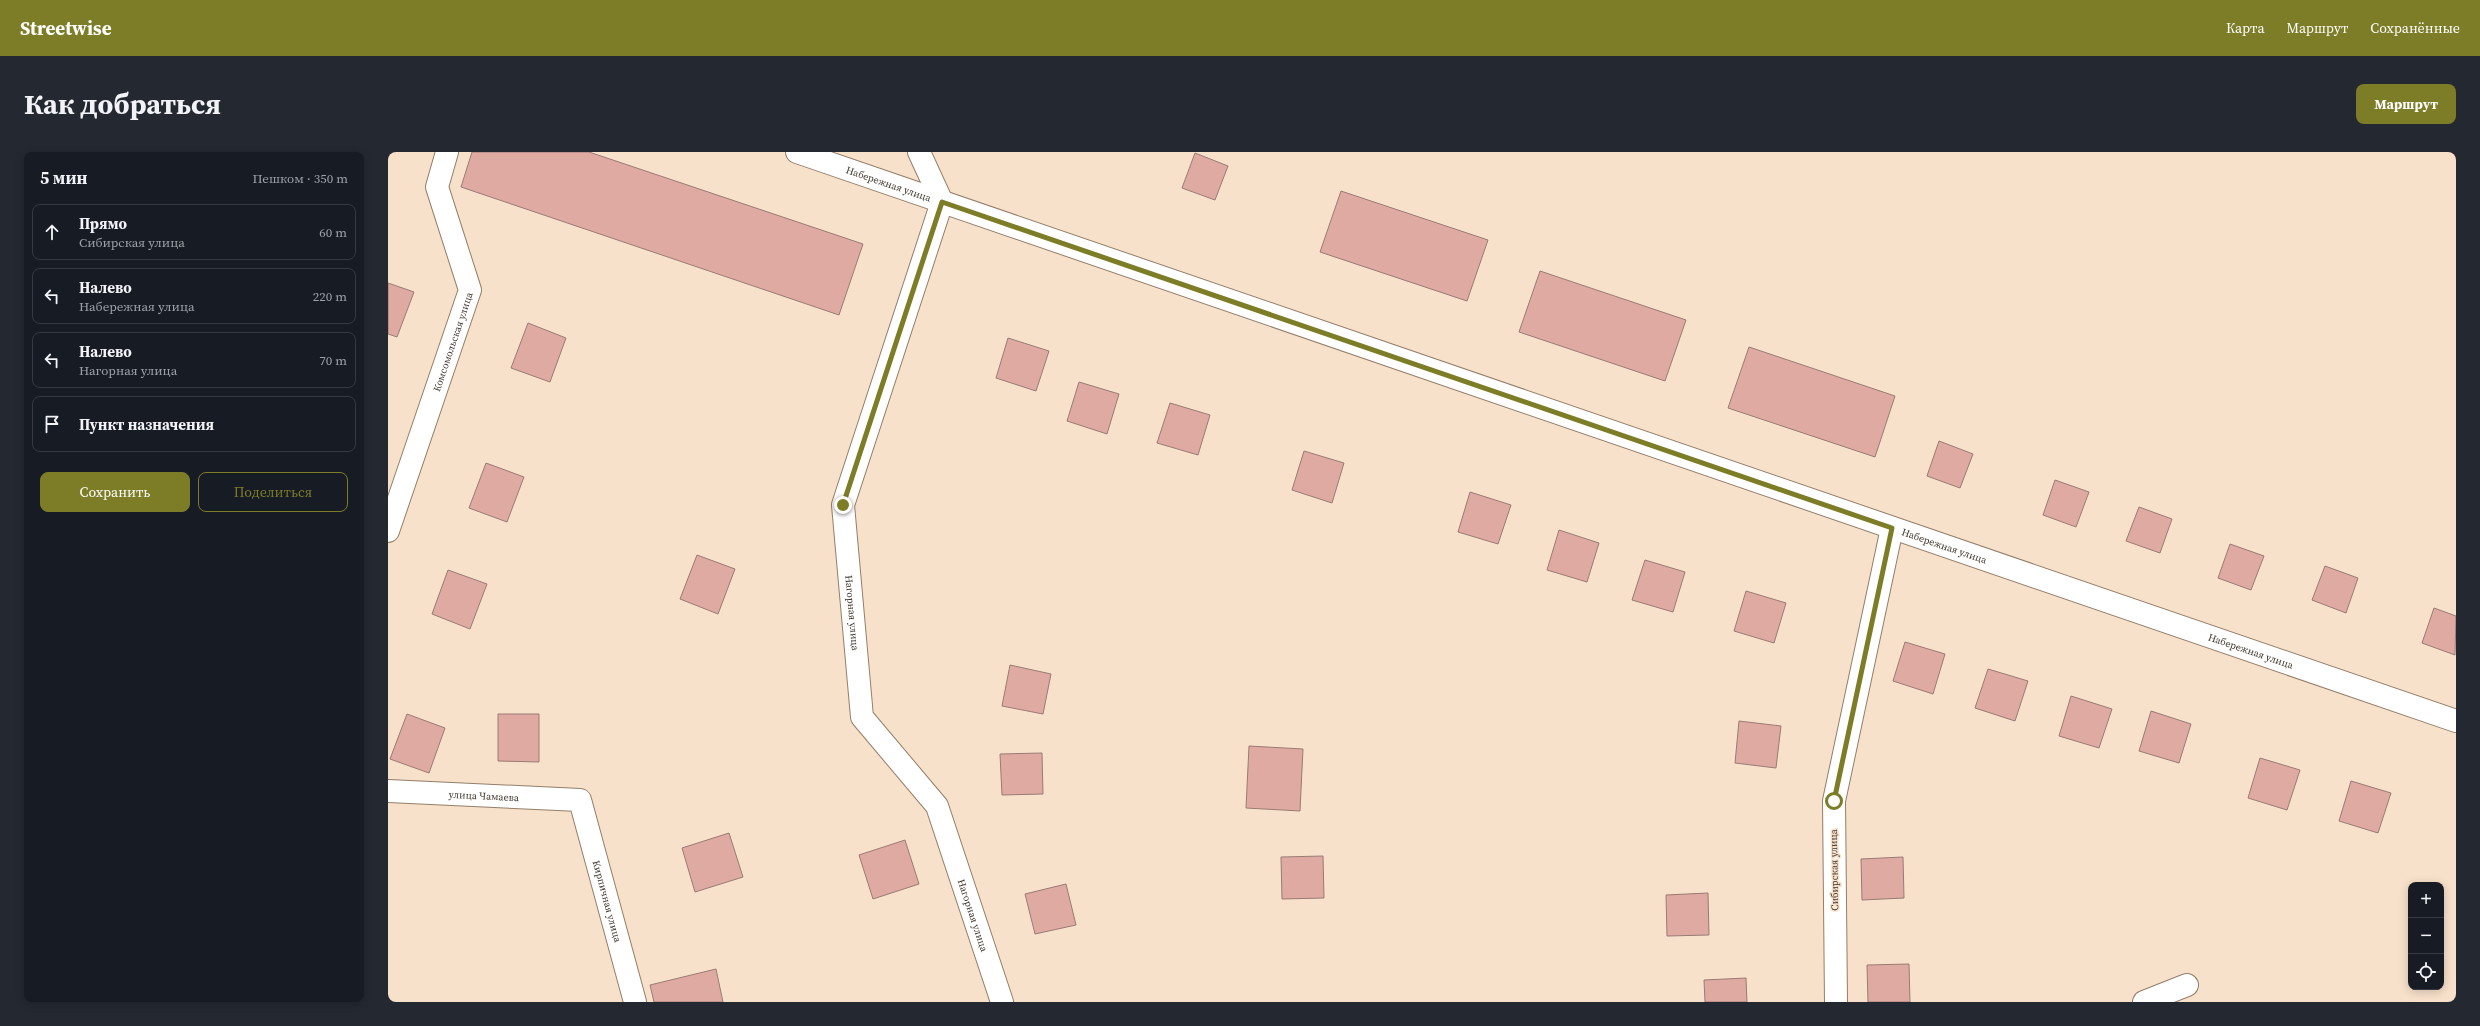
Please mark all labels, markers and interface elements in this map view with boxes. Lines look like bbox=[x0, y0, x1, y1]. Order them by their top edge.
text: Streetwise bbox=[20, 15, 112, 41]
text: Карта bbox=[2226, 18, 2265, 38]
text: Маршрут bbox=[2287, 18, 2348, 38]
text: Сохранённые bbox=[2370, 18, 2460, 38]
button: Маршрут bbox=[2356, 84, 2456, 124]
text: Как добраться bbox=[24, 85, 221, 123]
street label: Набережная улица bbox=[845, 163, 934, 204]
text: 5 мин bbox=[40, 166, 88, 190]
text: Пешком · 350 m bbox=[253, 170, 348, 187]
text: Прямо bbox=[79, 213, 127, 234]
icon: ahead bbox=[41, 221, 63, 243]
text: 60 m bbox=[319, 224, 347, 241]
text: Сибирская улица bbox=[79, 234, 185, 251]
text: Налево bbox=[79, 277, 132, 298]
icon: left bbox=[41, 285, 63, 307]
text: 220 m bbox=[313, 288, 347, 305]
street label: Комсомольская улица bbox=[429, 289, 476, 393]
text: Набережная улица bbox=[79, 298, 195, 315]
text: Налево bbox=[79, 341, 132, 362]
icon: left bbox=[41, 349, 63, 371]
text: 70 m bbox=[319, 352, 347, 369]
text: Нагорная улица bbox=[79, 362, 177, 379]
icon: arrive bbox=[41, 413, 63, 435]
text: Пункт назначения bbox=[79, 414, 214, 435]
button: Сохранить bbox=[40, 472, 190, 512]
button: Поделиться bbox=[198, 472, 348, 512]
route end bbox=[834, 496, 852, 514]
street label: Набережная улица bbox=[1900, 525, 1989, 566]
street label: Нагорная улица bbox=[843, 574, 863, 652]
street label: Набережная улица bbox=[2207, 630, 2296, 672]
street label: улица Чамаева bbox=[448, 787, 520, 804]
route start bbox=[1825, 792, 1843, 810]
street label: Сибирская улица bbox=[1827, 828, 1841, 911]
street label: Кирпичная улица bbox=[590, 859, 625, 944]
street label: Нагорная улица bbox=[955, 877, 992, 954]
map controls bbox=[2408, 882, 2444, 990]
button: + bbox=[2408, 882, 2444, 918]
button: − bbox=[2408, 918, 2444, 954]
button: locate bbox=[2408, 954, 2444, 990]

